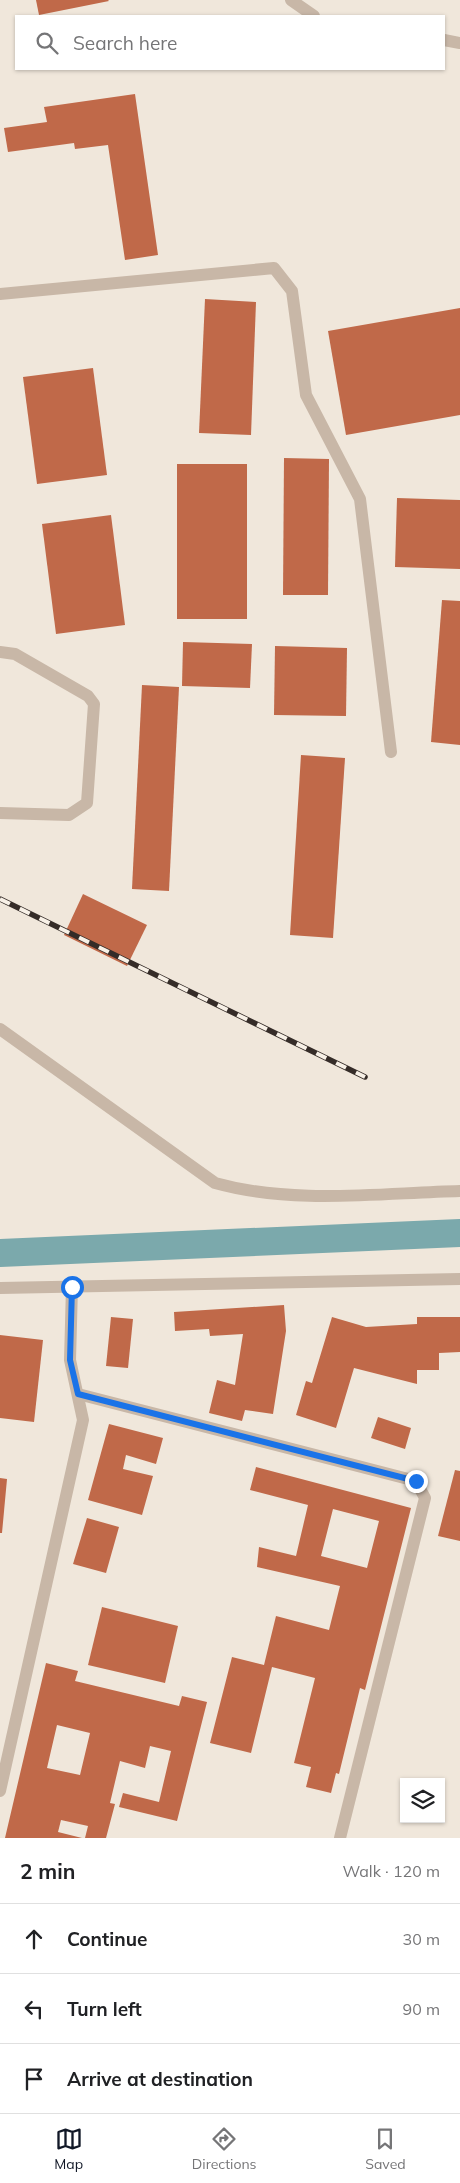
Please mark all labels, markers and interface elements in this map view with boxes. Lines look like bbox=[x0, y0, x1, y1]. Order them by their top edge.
search box bbox=[15, 15, 445, 70]
icon: search bbox=[33, 29, 61, 57]
text: Search here bbox=[73, 31, 177, 55]
route start bbox=[61, 1276, 84, 1299]
route end bbox=[405, 1470, 428, 1493]
map controls bbox=[400, 1778, 445, 1823]
button: layers bbox=[400, 1778, 445, 1823]
text: 2 min bbox=[20, 1858, 75, 1884]
text: Walk · 120 m bbox=[342, 1861, 440, 1881]
icon: ahead bbox=[20, 1925, 48, 1953]
text: Continue bbox=[67, 1927, 147, 1951]
text: 30 m bbox=[403, 1929, 440, 1949]
icon: left bbox=[20, 1995, 48, 2023]
text: Turn left bbox=[67, 1997, 142, 2021]
text: 90 m bbox=[403, 1999, 440, 2019]
icon: arrive bbox=[20, 2065, 48, 2093]
text: Arrive at destination bbox=[67, 2067, 253, 2091]
tab: Map bbox=[54, 2125, 83, 2173]
tab: Directions bbox=[192, 2125, 257, 2173]
tab: Saved bbox=[365, 2125, 406, 2173]

